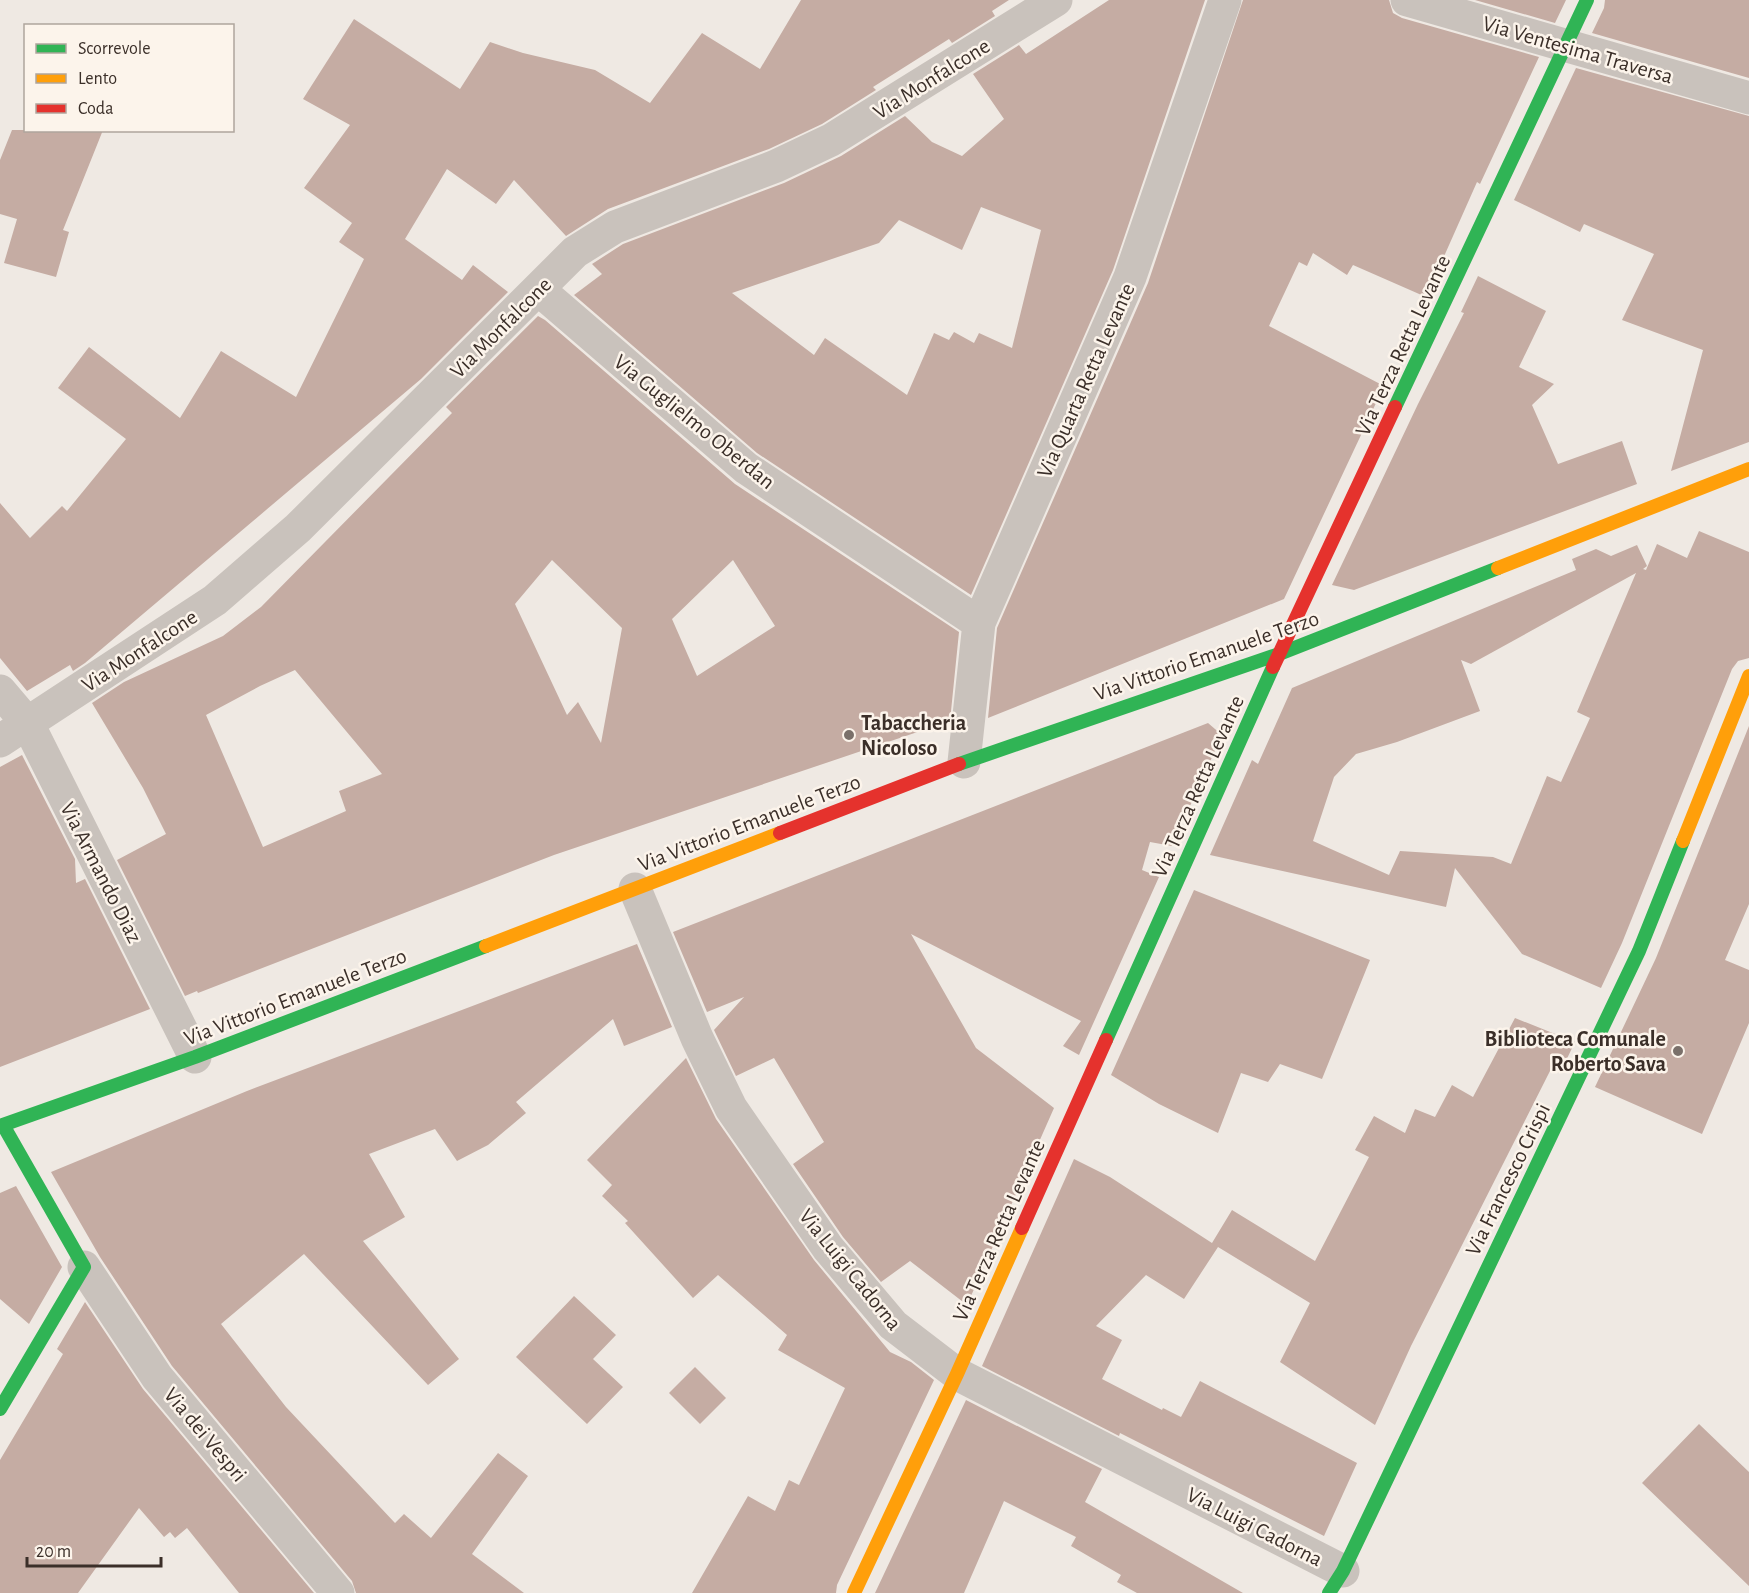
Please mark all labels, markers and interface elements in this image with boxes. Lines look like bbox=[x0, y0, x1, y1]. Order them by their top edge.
street label: Via Ventesima Traversa bbox=[1480, 12, 1675, 88]
legend bbox=[24, 24, 234, 132]
street label: Via Monfalcone bbox=[869, 34, 994, 123]
text: Scorrevole bbox=[78, 40, 151, 58]
text: Lento bbox=[78, 70, 117, 88]
text: Coda bbox=[78, 100, 113, 118]
street label: Via Terza Retta Levante bbox=[1351, 252, 1454, 439]
street label: Via Monfalcone bbox=[446, 273, 555, 382]
street label: Via Quarta Retta Levante bbox=[1033, 280, 1139, 481]
street label: Via Guglielmo Oberdan bbox=[610, 350, 779, 493]
street label: Via Monfalcone bbox=[78, 605, 201, 696]
street label: Via Vittorio Emanuele Terzo bbox=[1091, 607, 1322, 705]
street label: Via Terza Retta Levante bbox=[1148, 692, 1248, 881]
place label: Tabaccheria Nicoloso bbox=[861, 712, 967, 759]
marker: Tabaccheria Nicoloso bbox=[842, 728, 856, 742]
street label: Via Vittorio Emanuele Terzo bbox=[635, 770, 864, 876]
street label: Via Armando Diaz bbox=[56, 799, 146, 946]
street label: Via Vittorio Emanuele Terzo bbox=[181, 944, 410, 1050]
place label: Biblioteca Comunale Roberto Sava bbox=[1485, 1028, 1666, 1075]
marker: Biblioteca Comunale Roberto Sava bbox=[1671, 1044, 1685, 1058]
street label: Via Francesco Crispi bbox=[1462, 1100, 1554, 1259]
street label: Via Terza Retta Levante bbox=[949, 1136, 1049, 1325]
street label: Via Luigi Cadorna bbox=[795, 1205, 906, 1334]
street label: Via dei Vespri bbox=[160, 1383, 251, 1486]
street label: Via Luigi Cadorna bbox=[1183, 1483, 1326, 1571]
scale bar bbox=[27, 1530, 160, 1568]
text: 20 m bbox=[36, 1543, 71, 1561]

